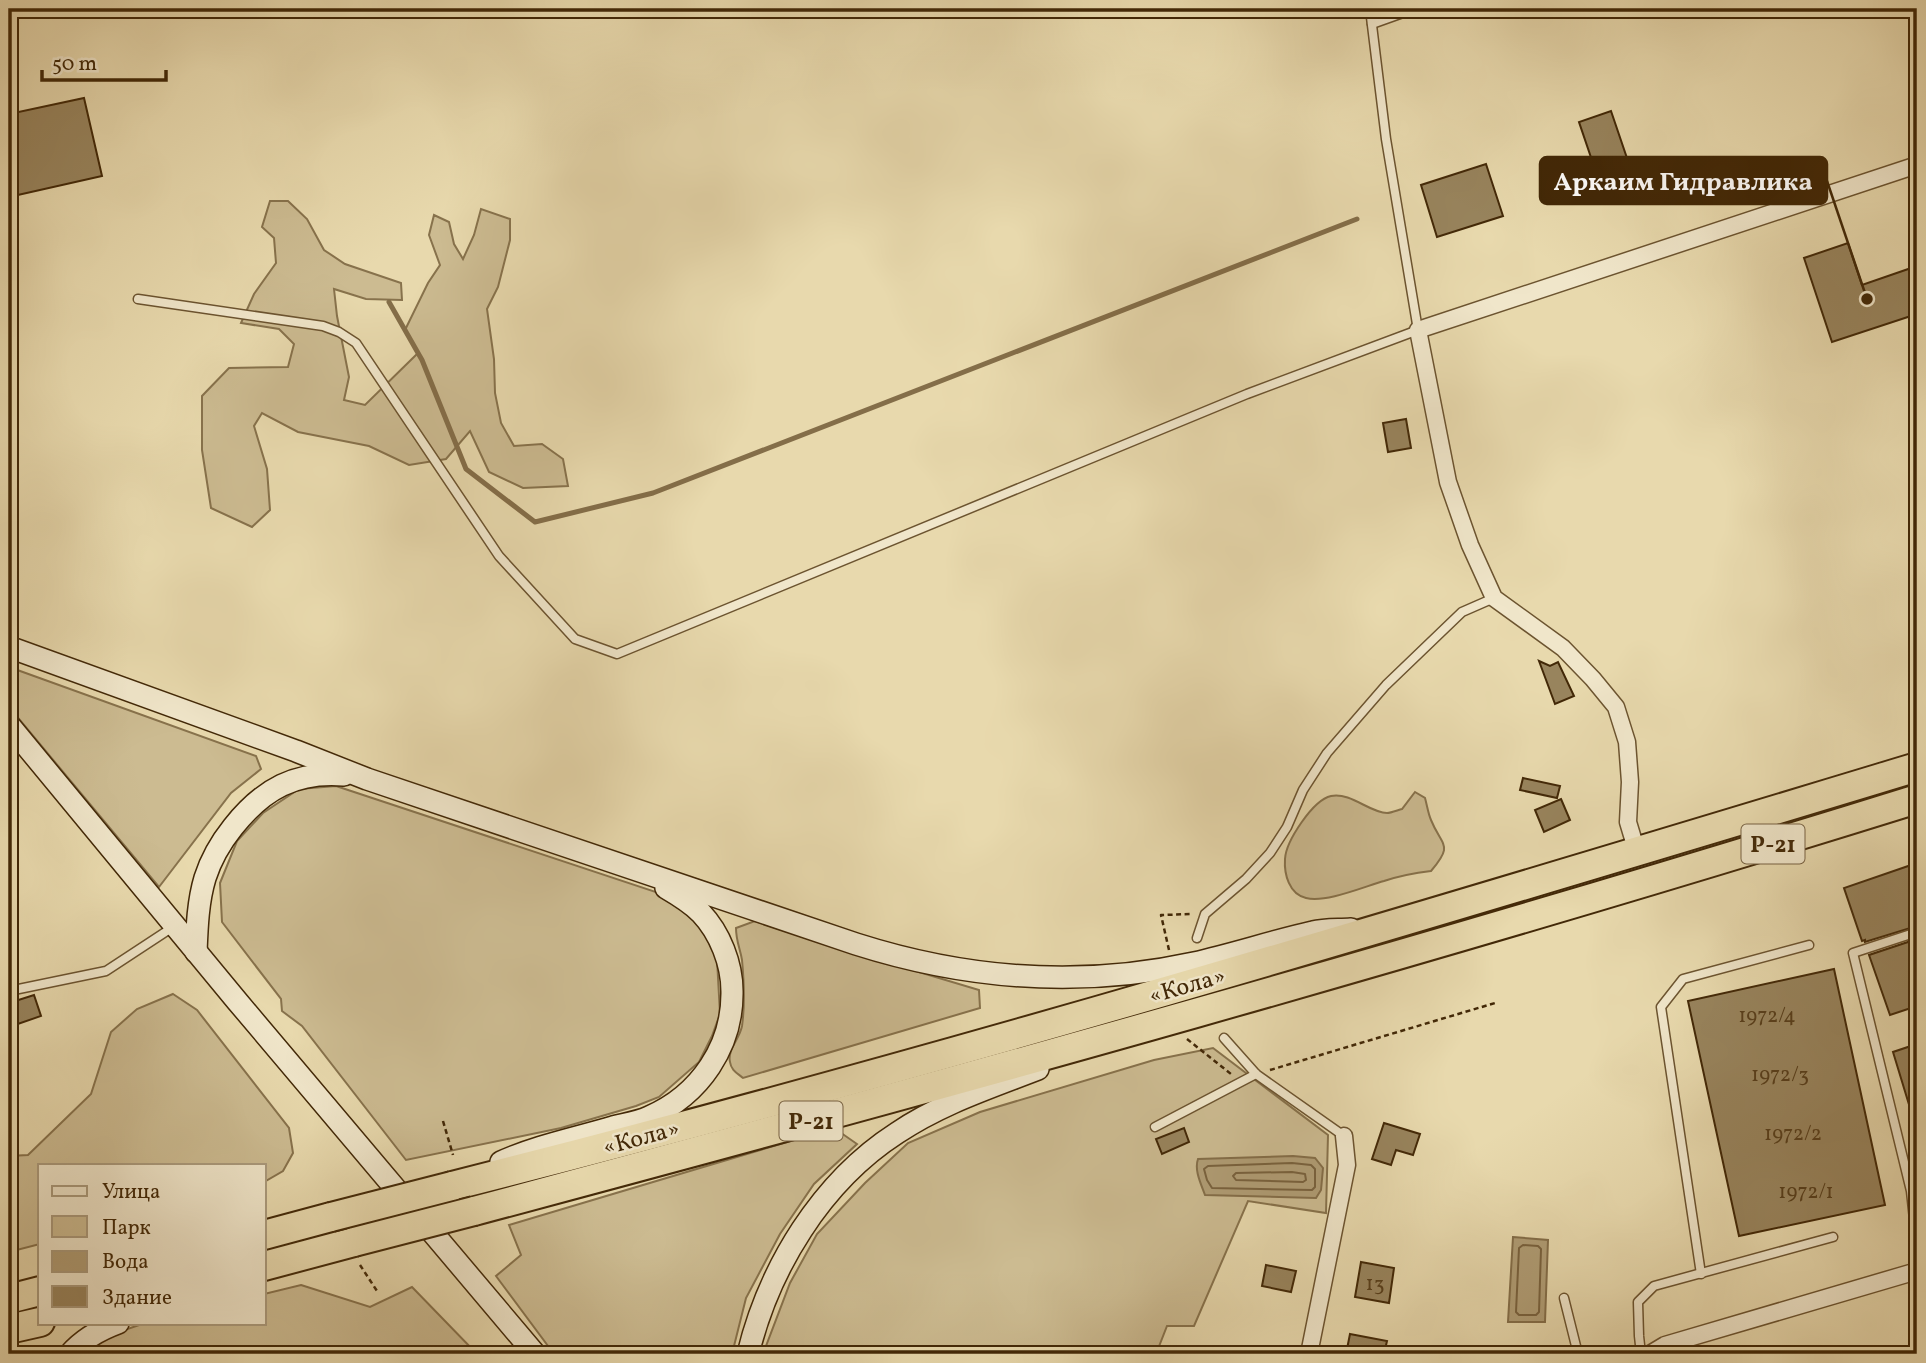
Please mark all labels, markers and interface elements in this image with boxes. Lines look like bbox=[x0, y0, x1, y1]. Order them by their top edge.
scale bar bbox=[42, 38, 166, 82]
text: 50 m bbox=[52, 50, 97, 79]
callout: Аркаим Гидравлика bbox=[1540, 157, 1827, 204]
text: Аркаим Гидравлика bbox=[1553, 165, 1813, 201]
road number: Р-21 bbox=[1742, 824, 1804, 864]
street label: «Кола» bbox=[1145, 960, 1230, 1014]
house number: 1972/4 bbox=[1738, 1002, 1796, 1031]
house number: 1972/3 bbox=[1751, 1061, 1809, 1090]
road number: Р-21 bbox=[780, 1102, 842, 1140]
street label: «Кола» bbox=[600, 1112, 683, 1165]
house number: 1972/2 bbox=[1764, 1120, 1822, 1149]
legend bbox=[38, 1164, 266, 1324]
text: Улица bbox=[102, 1178, 160, 1207]
house number: 1972/1 bbox=[1778, 1178, 1834, 1207]
text: Парк bbox=[102, 1214, 151, 1243]
text: Вода bbox=[102, 1248, 149, 1277]
house number: 13 bbox=[1366, 1270, 1384, 1299]
text: Здание bbox=[102, 1284, 172, 1313]

